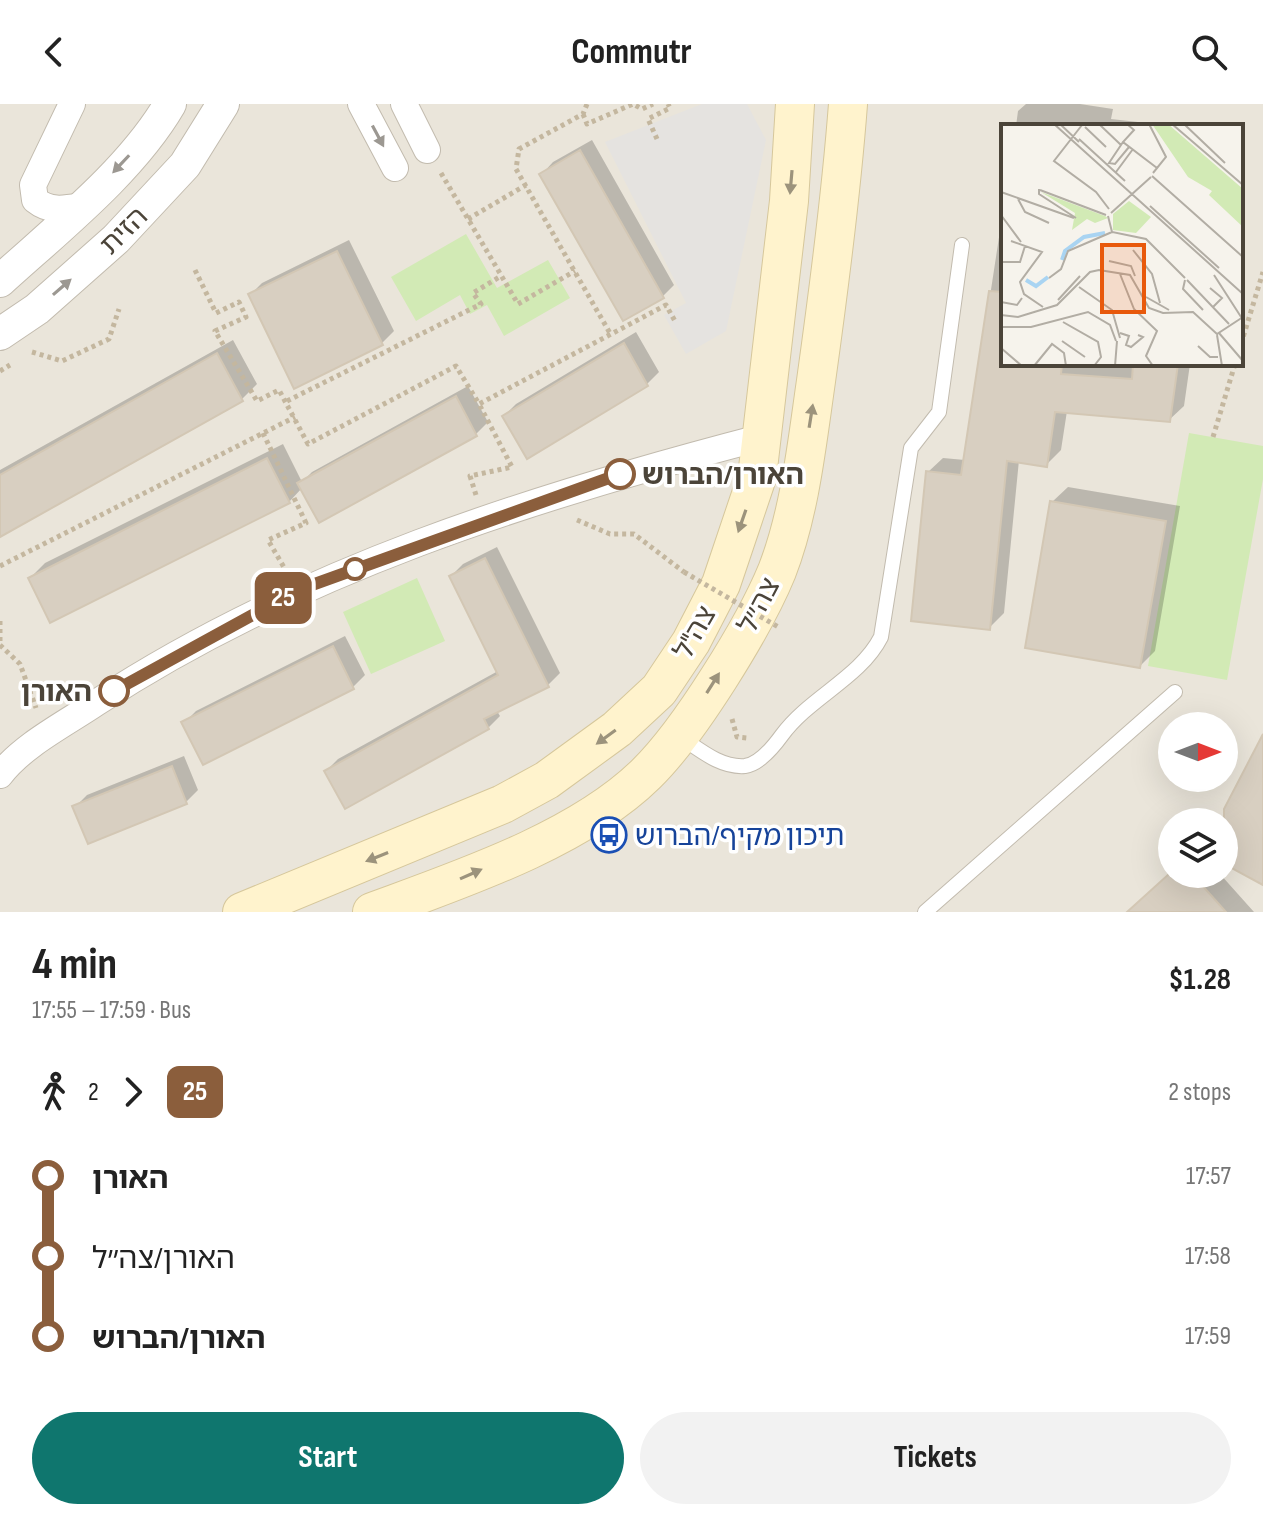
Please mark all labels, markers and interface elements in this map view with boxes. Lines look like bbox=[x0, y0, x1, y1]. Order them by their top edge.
icon: back bbox=[32, 30, 76, 74]
icon: search bbox=[1187, 30, 1231, 74]
text: Commutr bbox=[571, 31, 692, 74]
inset map bbox=[1001, 124, 1243, 366]
one-way arrow bbox=[371, 125, 385, 148]
one-way arrow bbox=[112, 155, 130, 174]
one-way arrow bbox=[784, 170, 797, 195]
street label: הזית bbox=[93, 200, 155, 262]
one-way arrow bbox=[53, 278, 72, 296]
one-way arrow bbox=[805, 403, 818, 428]
marker: האורן/הברוש bbox=[605, 459, 635, 489]
place label: האורן/הברוש bbox=[642, 459, 804, 492]
one-way arrow bbox=[736, 510, 748, 534]
unlabelled marker bbox=[344, 558, 366, 580]
line badge: 25 bbox=[247, 572, 319, 624]
street label: צה״ל bbox=[731, 572, 788, 639]
text: 25 bbox=[271, 581, 295, 614]
street label: צה"ל bbox=[667, 600, 724, 665]
one-way arrow bbox=[705, 672, 719, 694]
place label: האורן bbox=[21, 676, 92, 709]
marker: האורן bbox=[99, 676, 129, 706]
north arrow bbox=[1158, 712, 1238, 792]
map controls bbox=[1158, 712, 1238, 888]
one-way arrow bbox=[595, 729, 617, 745]
button: layers bbox=[1158, 808, 1238, 888]
bus stop icon: תיכון מקיף/הברוש bbox=[590, 816, 628, 854]
place label: תיכון מקיף/הברוש bbox=[635, 820, 845, 853]
one-way arrow bbox=[365, 850, 389, 863]
one-way arrow bbox=[459, 868, 483, 881]
text: 4 min bbox=[32, 938, 117, 991]
text: $1.28 bbox=[1168, 962, 1231, 998]
text: 17:55 – 17:59 · Bus bbox=[32, 995, 191, 1026]
icon: walk bbox=[32, 1070, 76, 1114]
icon: forward bbox=[111, 1070, 155, 1114]
text: 25 bbox=[183, 1075, 207, 1108]
text: 2 bbox=[88, 1077, 99, 1108]
text: 2 stops bbox=[1168, 1077, 1231, 1108]
text: האורן bbox=[92, 1161, 168, 1197]
text: 17:57 bbox=[1186, 1161, 1231, 1192]
text: האורן/צה״ל bbox=[92, 1241, 235, 1277]
text: 17:58 bbox=[1185, 1241, 1231, 1272]
text: האורן/הברוש bbox=[92, 1321, 266, 1357]
text: 17:59 bbox=[1185, 1321, 1231, 1352]
button: Start bbox=[32, 1412, 624, 1504]
button: Tickets bbox=[640, 1412, 1231, 1504]

